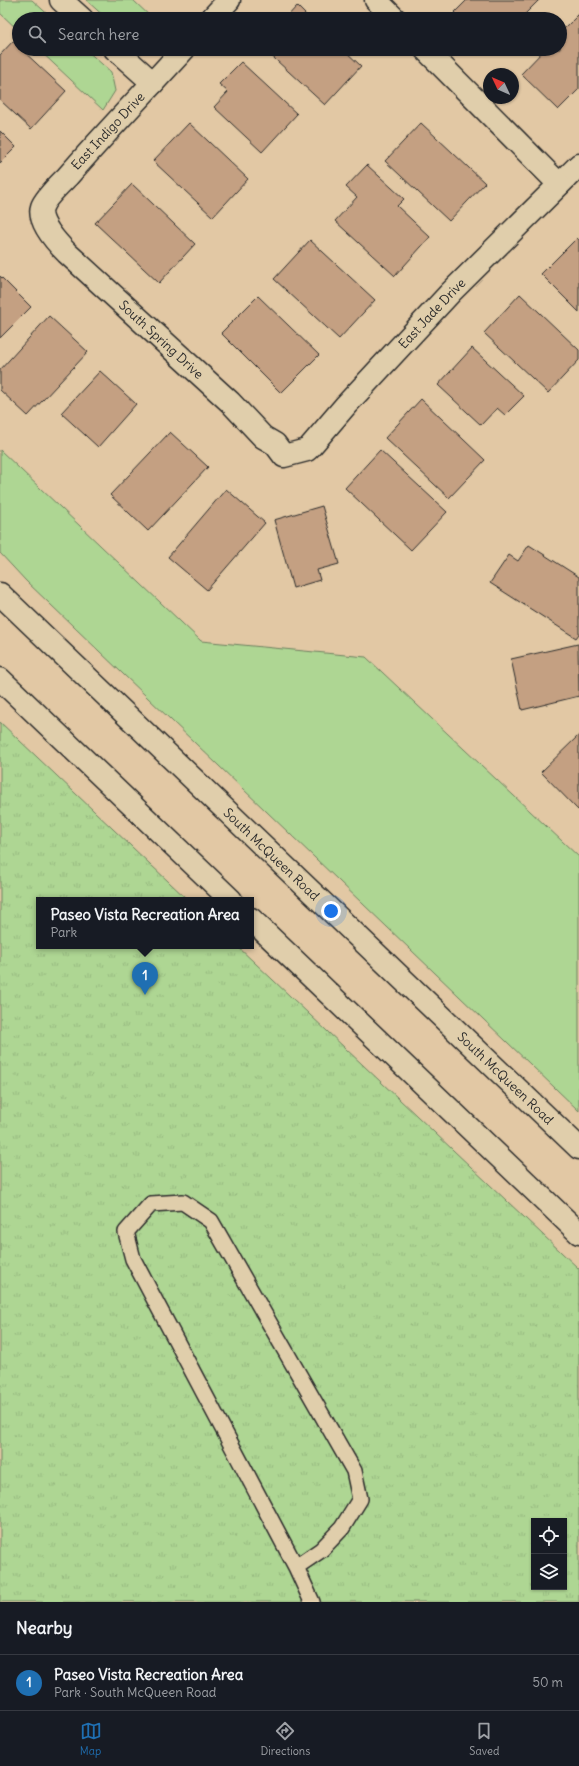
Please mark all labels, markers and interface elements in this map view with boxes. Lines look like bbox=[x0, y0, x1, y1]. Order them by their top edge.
search box bbox=[12, 12, 567, 56]
icon: search bbox=[26, 23, 48, 45]
text: Search here bbox=[58, 25, 139, 44]
north arrow bbox=[483, 68, 519, 104]
street label: East Indigo Drive bbox=[68, 89, 148, 173]
street label: East Jade Drive bbox=[394, 274, 469, 352]
street label: South Spring Drive bbox=[116, 296, 207, 382]
street label: South McQueen Road bbox=[220, 804, 324, 904]
popup bbox=[36, 897, 254, 949]
your location bbox=[321, 901, 341, 921]
text: Paseo Vista Recreation Area bbox=[50, 905, 240, 924]
text: Park bbox=[50, 924, 77, 941]
pin: 1 bbox=[132, 962, 158, 995]
street label: South McQueen Road bbox=[454, 1028, 558, 1128]
map controls bbox=[531, 1518, 567, 1590]
button: locate bbox=[531, 1518, 567, 1554]
button: layers bbox=[531, 1554, 567, 1590]
text: Nearby bbox=[16, 1617, 72, 1639]
text: Paseo Vista Recreation Area bbox=[54, 1665, 243, 1684]
text: 1 bbox=[26, 1674, 32, 1691]
text: 50 m bbox=[532, 1674, 563, 1691]
text: Park · South McQueen Road bbox=[54, 1684, 216, 1701]
tab: Map bbox=[80, 1720, 102, 1758]
tab: Directions bbox=[261, 1720, 310, 1758]
tab: Saved bbox=[469, 1720, 499, 1758]

